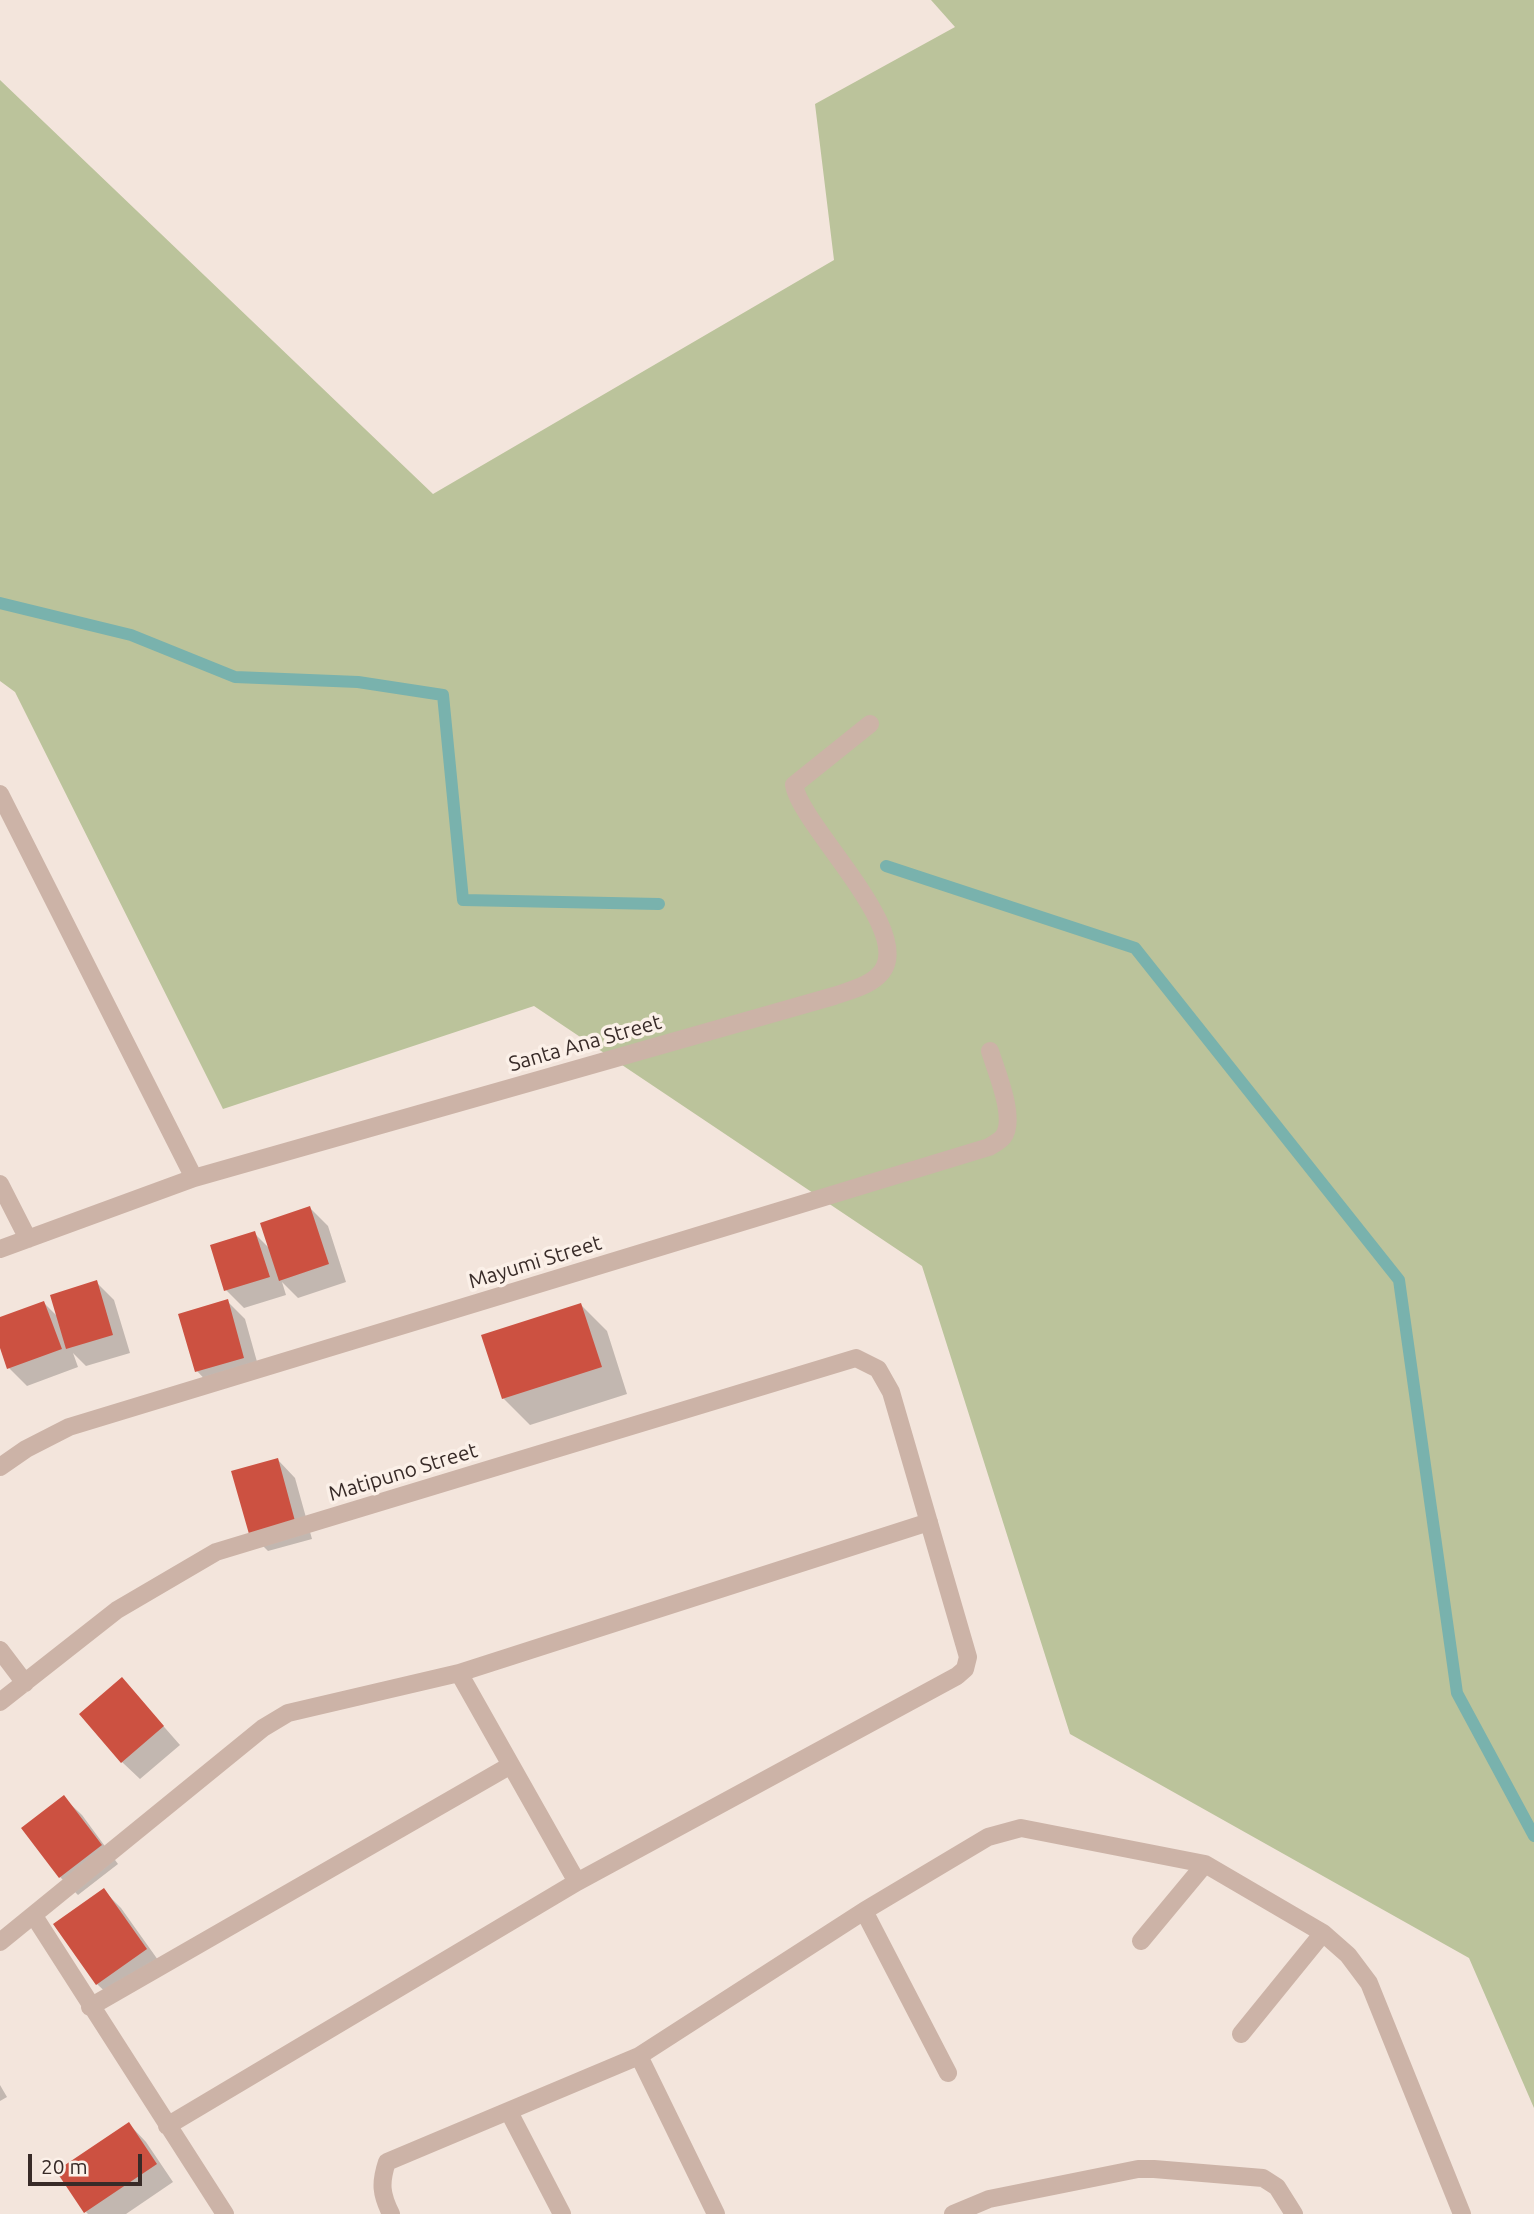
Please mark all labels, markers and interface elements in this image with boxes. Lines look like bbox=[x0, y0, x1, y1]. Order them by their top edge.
street label: Santa Ana Street bbox=[506, 1009, 664, 1077]
street label: Mayumi Street bbox=[465, 1230, 605, 1294]
street label: Matipuno Street bbox=[325, 1437, 481, 1507]
scale bar bbox=[32, 2140, 145, 2184]
text: 20 m bbox=[41, 2154, 88, 2178]

